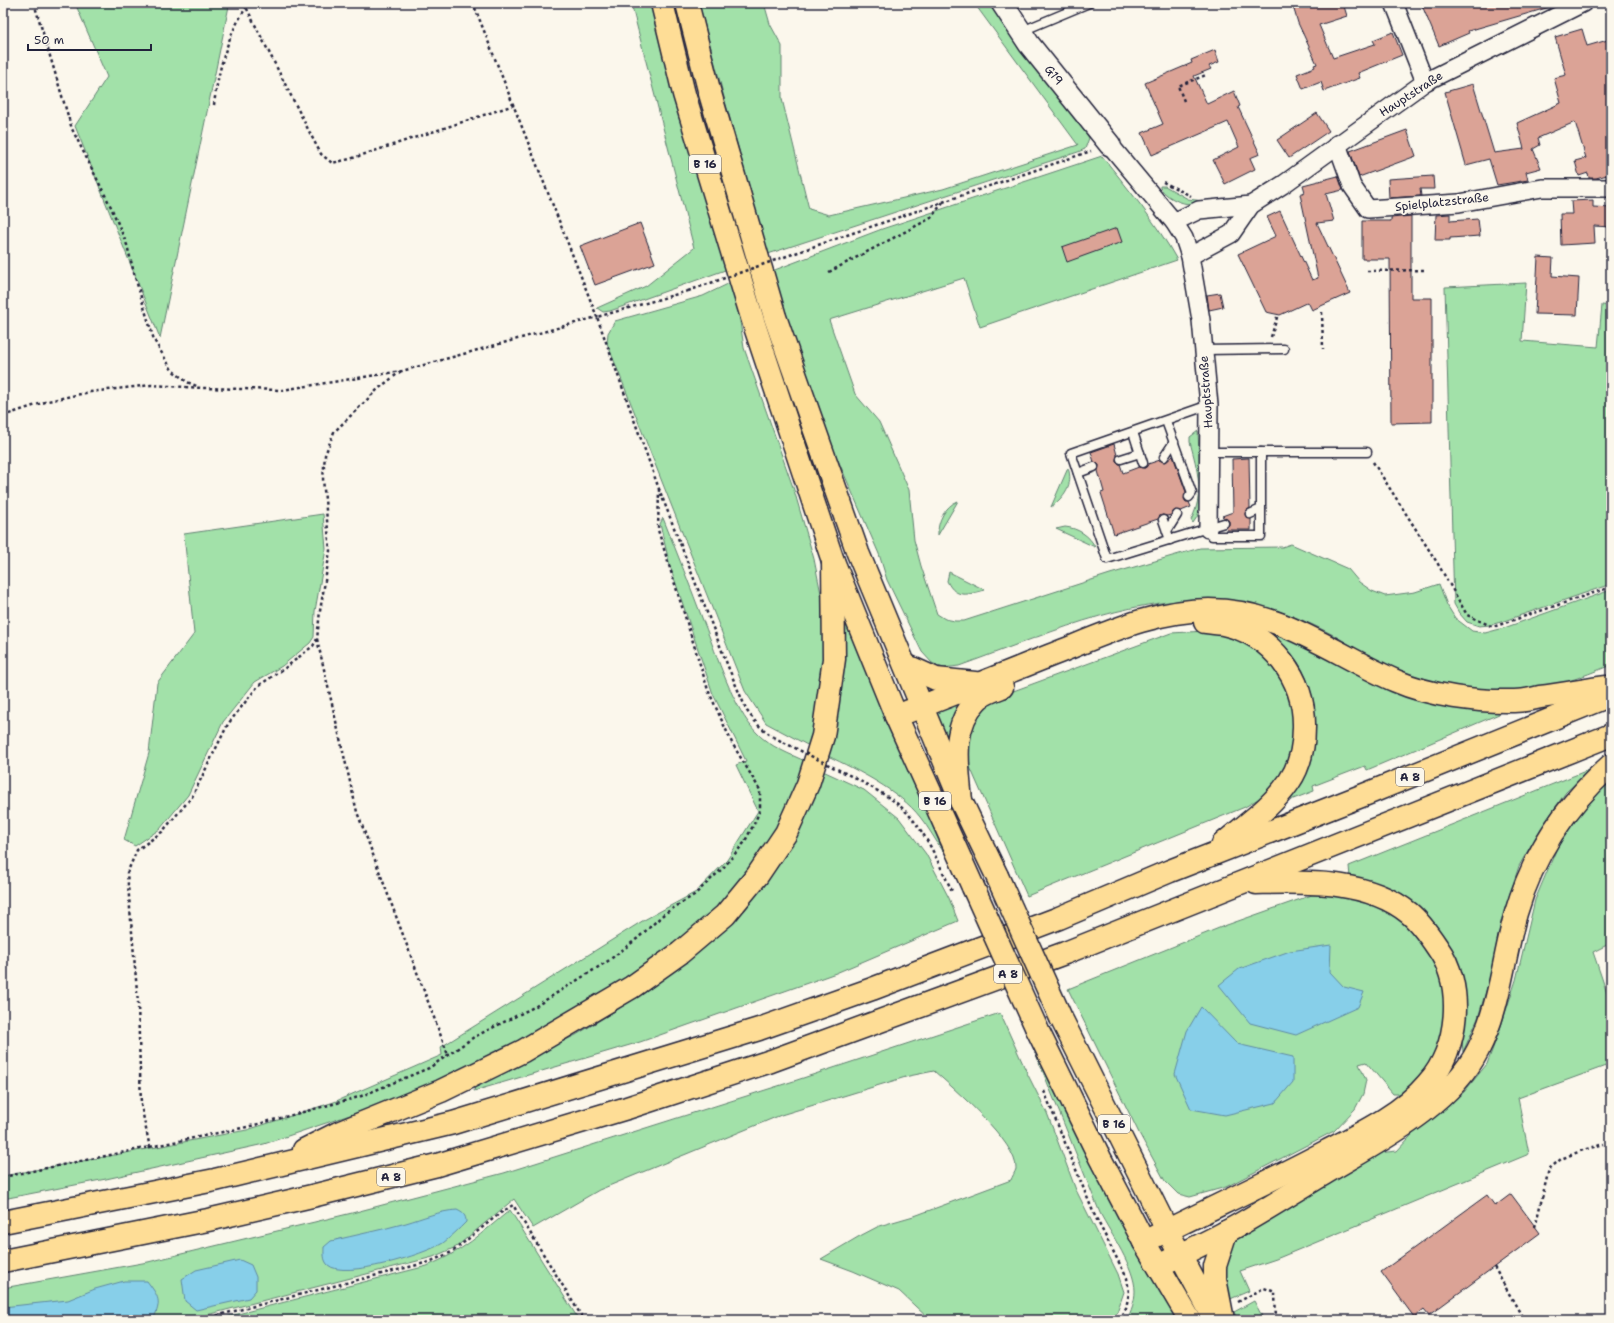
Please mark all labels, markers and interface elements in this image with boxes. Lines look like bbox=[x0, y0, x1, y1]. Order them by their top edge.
scale bar bbox=[28, 26, 151, 52]
text: 50 m bbox=[34, 32, 64, 48]
street label: G19 bbox=[1041, 62, 1067, 88]
street label: Hauptstraße bbox=[1376, 67, 1446, 120]
road number: B 16 bbox=[689, 155, 721, 173]
street label: Spielplatzstraße bbox=[1394, 189, 1490, 215]
street label: Hauptstraße bbox=[1195, 355, 1217, 429]
road number: A 8 bbox=[1396, 768, 1424, 786]
road number: B 16 bbox=[919, 792, 951, 810]
road number: A 8 bbox=[994, 965, 1022, 983]
road number: B 16 bbox=[1098, 1115, 1130, 1133]
road number: A 8 bbox=[377, 1168, 405, 1186]

